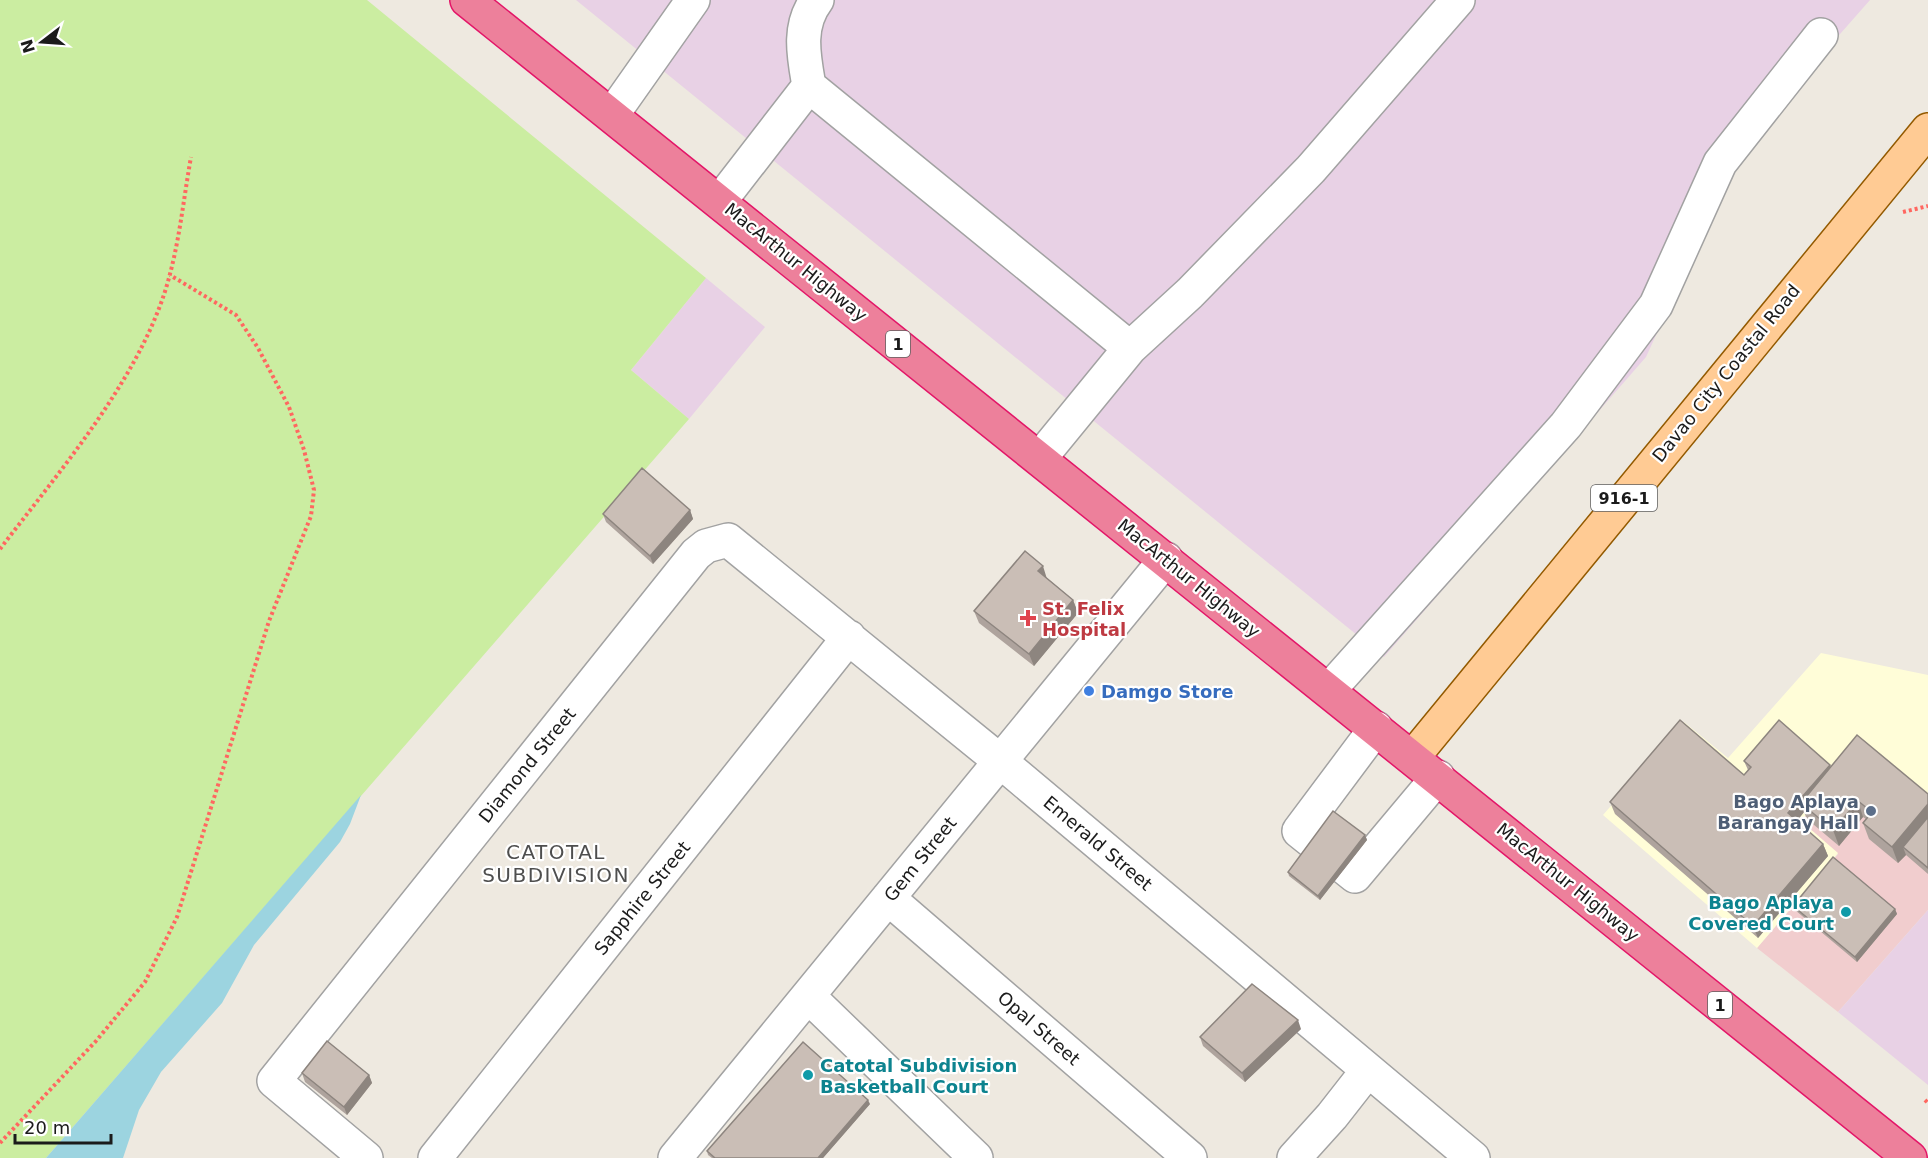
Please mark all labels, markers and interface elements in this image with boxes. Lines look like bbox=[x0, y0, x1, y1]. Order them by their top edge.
north arrow bbox=[12, 12, 72, 72]
text: N bbox=[17, 37, 39, 55]
street label: MacArthur Highway bbox=[721, 198, 872, 326]
street label: Davao City Coastal Road bbox=[1648, 280, 1804, 466]
road number: 1 bbox=[886, 331, 910, 357]
road number: 916-1 bbox=[1591, 485, 1657, 511]
street label: MacArthur Highway bbox=[1114, 514, 1265, 642]
place label: St. Felix Hospital bbox=[1042, 598, 1126, 640]
marker: St. Felix Hospital bbox=[1019, 609, 1037, 627]
place label: Damgo Store bbox=[1101, 681, 1233, 702]
marker: Damgo Store bbox=[1082, 684, 1096, 698]
street label: Diamond Street bbox=[474, 703, 580, 827]
street label: Emerald Street bbox=[1039, 791, 1157, 895]
place label: Bago Aplaya Barangay Hall bbox=[1717, 791, 1859, 833]
marker: Bago Aplaya Barangay Hall bbox=[1864, 804, 1878, 818]
street label: Gem Street bbox=[879, 812, 961, 906]
street label: MacArthur Highway bbox=[1493, 818, 1644, 946]
street label: Sapphire Street bbox=[590, 837, 694, 959]
district label: CATOTAL SUBDIVISION bbox=[482, 840, 630, 887]
place label: Bago Aplaya Covered Court bbox=[1688, 892, 1834, 934]
marker: Bago Aplaya Covered Court bbox=[1839, 905, 1853, 919]
street label: Opal Street bbox=[994, 987, 1084, 1069]
road number: 1 bbox=[1708, 992, 1732, 1018]
place label: Catotal Subdivision Basketball Court bbox=[820, 1055, 1017, 1097]
marker: Catotal Subdivision Basketball Court bbox=[801, 1068, 815, 1082]
scale bar bbox=[15, 1107, 111, 1145]
text: 20 m bbox=[24, 1117, 70, 1138]

